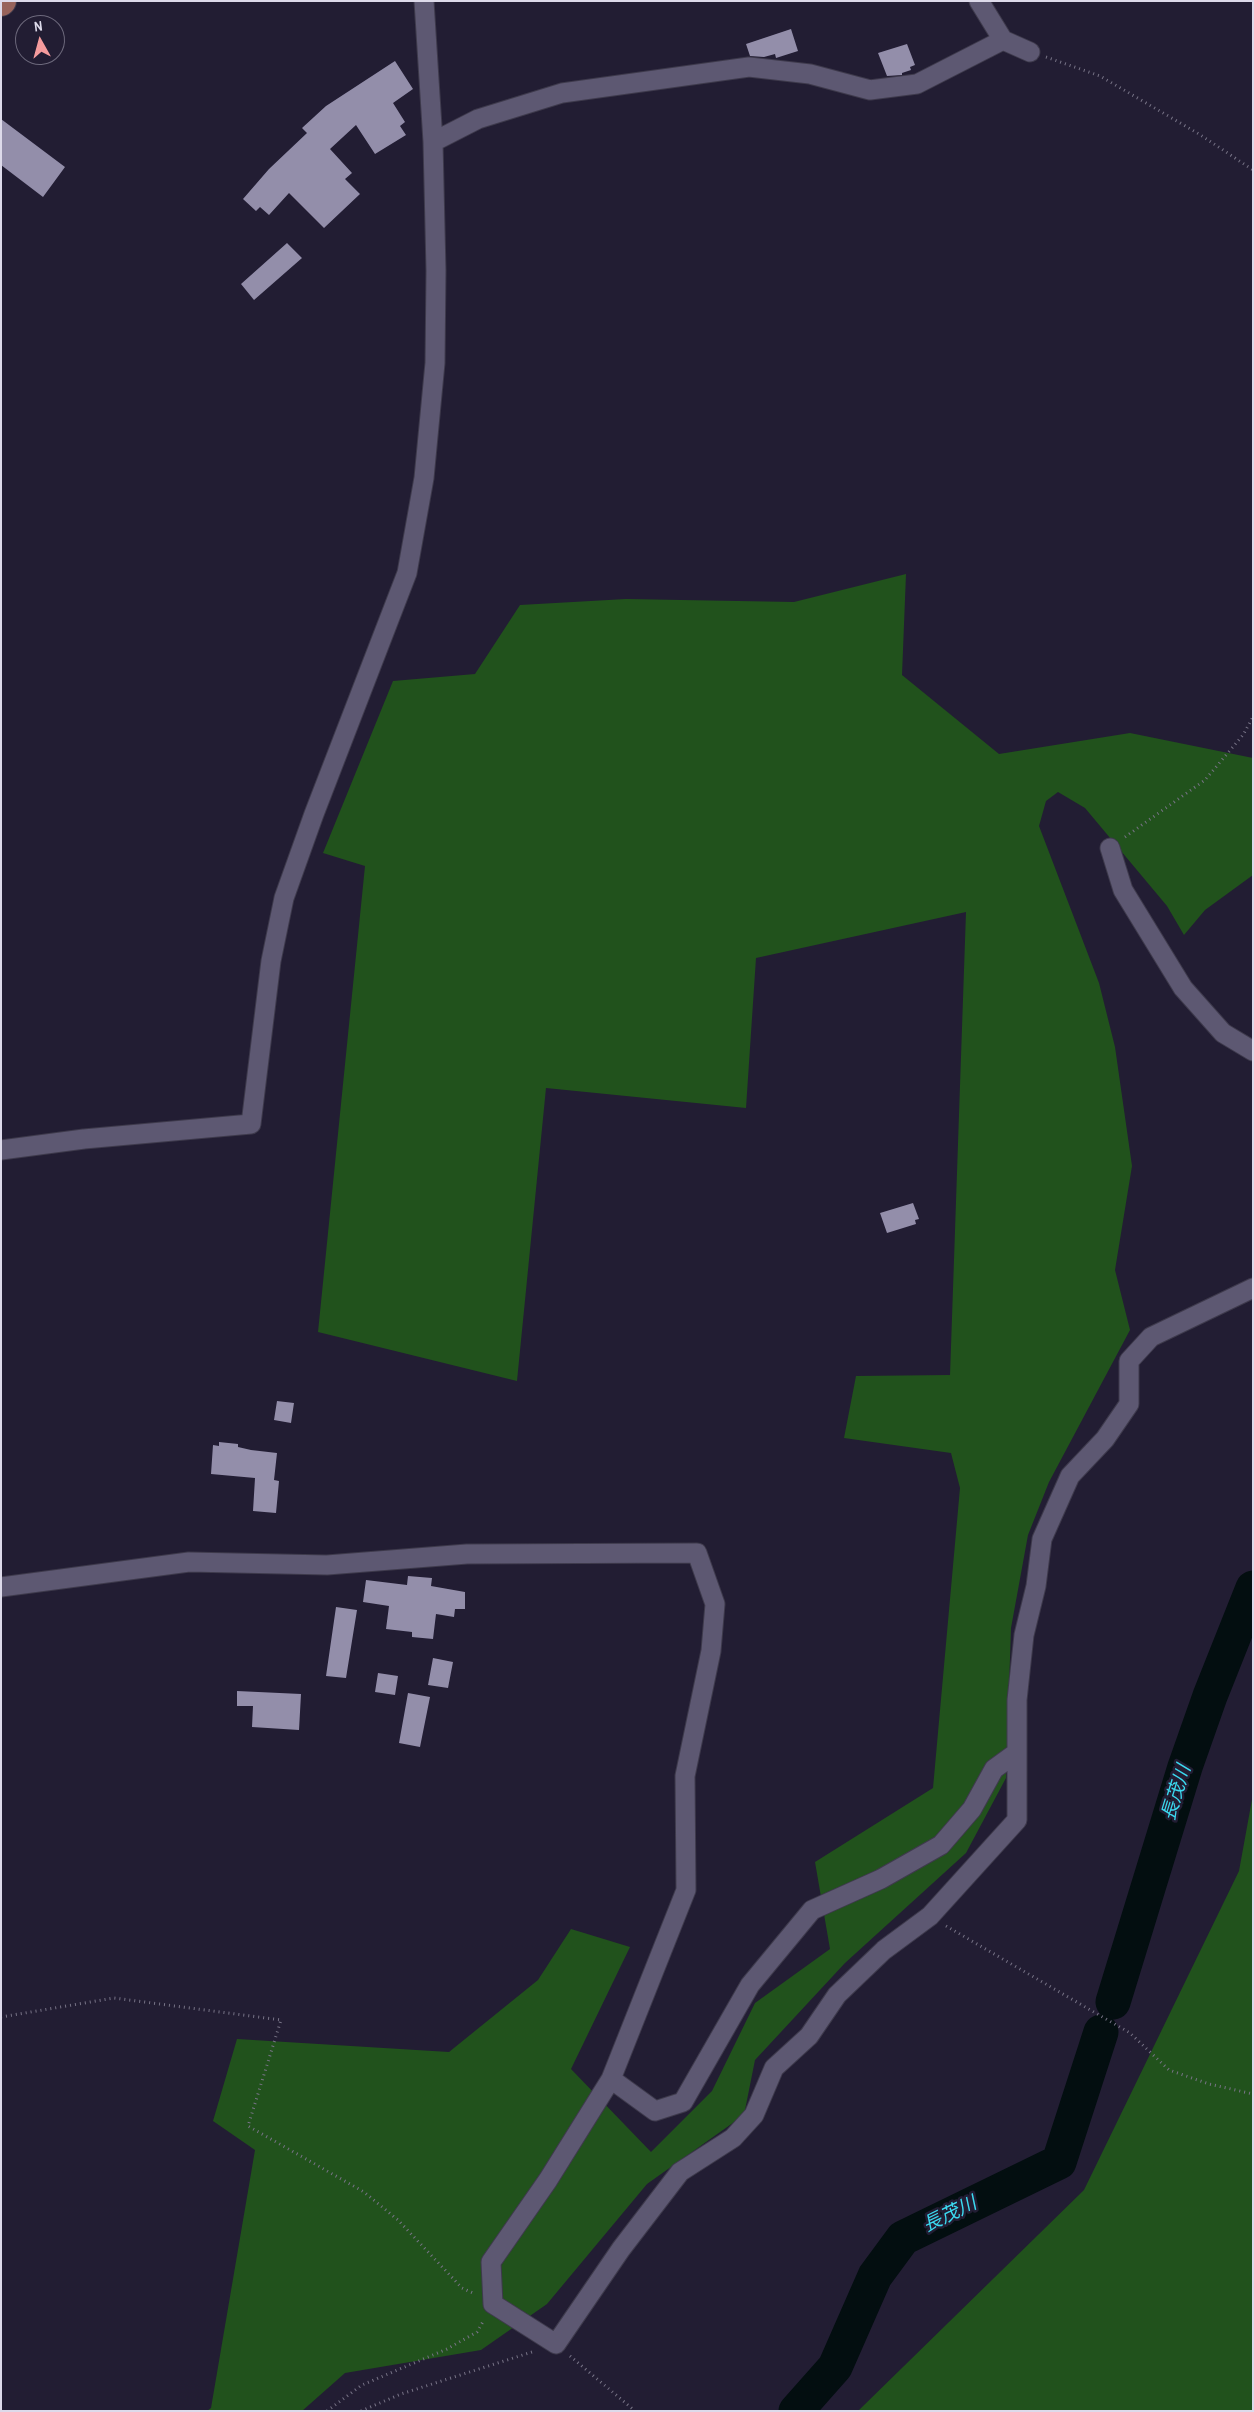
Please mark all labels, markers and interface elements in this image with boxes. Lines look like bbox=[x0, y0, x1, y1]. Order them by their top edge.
north arrow bbox=[15, 15, 65, 65]
text: N bbox=[33, 17, 44, 36]
water label: 長茂川 bbox=[1158, 1762, 1196, 1824]
water label: 長茂川 bbox=[919, 2192, 981, 2238]

